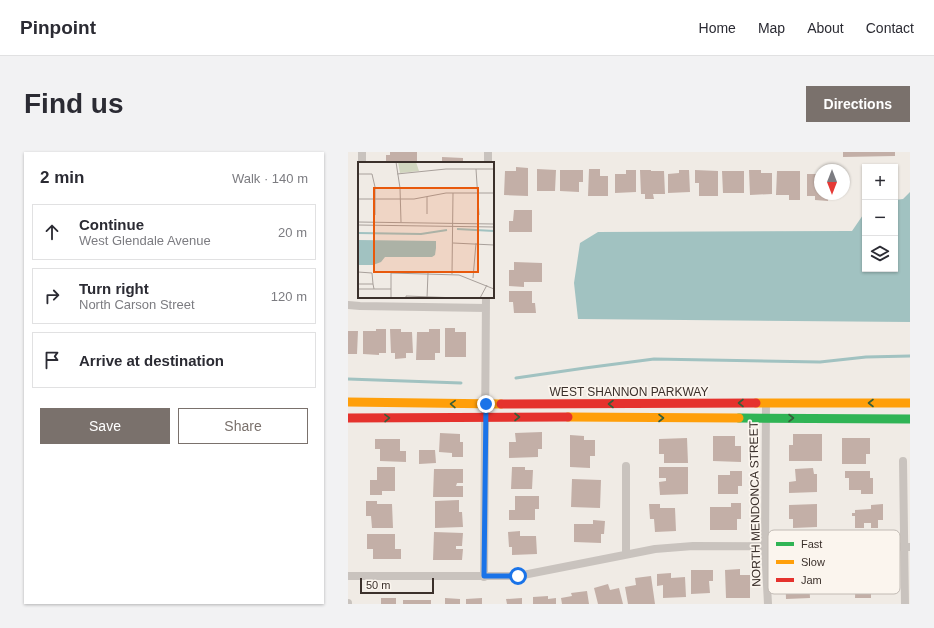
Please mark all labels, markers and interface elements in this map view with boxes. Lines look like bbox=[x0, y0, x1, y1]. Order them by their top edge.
text: Pinpoint bbox=[20, 17, 96, 38]
text: Home bbox=[699, 20, 736, 36]
text: Map bbox=[758, 20, 785, 36]
text: About bbox=[807, 20, 844, 36]
text: Contact bbox=[866, 20, 914, 36]
button: Directions bbox=[806, 86, 910, 122]
text: Find us bbox=[24, 88, 124, 119]
inset map bbox=[358, 162, 494, 298]
north arrow bbox=[814, 164, 850, 200]
map controls bbox=[862, 164, 898, 272]
button: + bbox=[862, 164, 898, 200]
text: 2 min bbox=[40, 168, 84, 187]
text: Walk · 140 m bbox=[232, 171, 308, 186]
button: − bbox=[862, 200, 898, 236]
text: Continue bbox=[79, 216, 144, 233]
icon: ahead bbox=[41, 221, 63, 243]
text: 20 m bbox=[278, 225, 307, 240]
text: West Glendale Avenue bbox=[79, 233, 211, 248]
button: layers bbox=[862, 236, 898, 272]
text: Turn right bbox=[79, 280, 149, 297]
icon: right bbox=[41, 285, 63, 307]
text: 120 m bbox=[271, 289, 307, 304]
text: North Carson Street bbox=[79, 297, 195, 312]
icon: arrive bbox=[41, 349, 63, 371]
text: Arrive at destination bbox=[79, 352, 224, 369]
street label: WEST SHANNON PARKWAY bbox=[550, 385, 708, 399]
route end bbox=[477, 395, 495, 413]
one-way arrow bbox=[738, 399, 744, 407]
one-way arrow bbox=[868, 399, 874, 407]
one-way arrow bbox=[450, 400, 456, 408]
one-way arrow bbox=[608, 400, 614, 408]
button: Save bbox=[40, 408, 170, 444]
button: Share bbox=[178, 408, 308, 444]
one-way arrow bbox=[514, 413, 520, 421]
one-way arrow bbox=[658, 413, 664, 422]
one-way arrow bbox=[384, 414, 390, 422]
one-way arrow bbox=[788, 414, 794, 422]
street label: NORTH MENDONCA STREET bbox=[747, 420, 763, 587]
legend bbox=[768, 530, 900, 594]
text: Fast bbox=[801, 538, 822, 550]
text: Slow bbox=[801, 556, 825, 568]
route start bbox=[509, 567, 527, 585]
text: Jam bbox=[801, 574, 822, 586]
scale bar bbox=[360, 576, 434, 595]
text: 50 m bbox=[366, 579, 390, 591]

